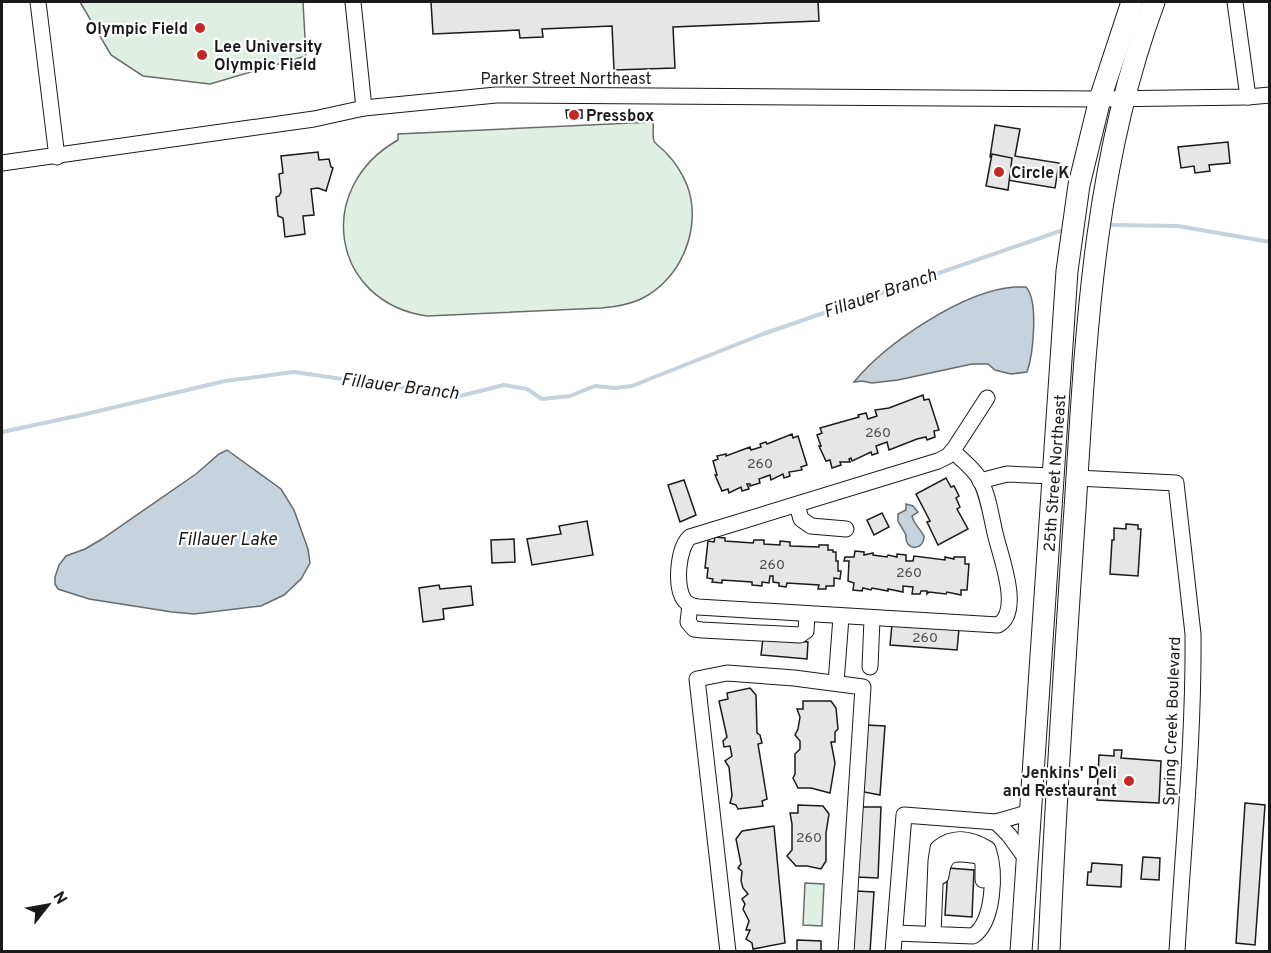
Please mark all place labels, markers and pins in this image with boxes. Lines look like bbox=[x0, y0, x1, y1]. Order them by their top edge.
place label: Olympic Field bbox=[86, 20, 188, 40]
marker: Olympic Field bbox=[193, 21, 207, 35]
place label: Lee University Olympic Field bbox=[214, 38, 322, 76]
marker: Lee University Olympic Field bbox=[195, 48, 209, 62]
place label: Pressbox bbox=[586, 107, 654, 127]
marker: Pressbox bbox=[567, 108, 581, 122]
place label: Circle K bbox=[1011, 164, 1070, 184]
marker: Circle K bbox=[992, 165, 1006, 179]
place label: Jenkins' Deli and Restaurant bbox=[1003, 764, 1117, 802]
marker: Jenkins' Deli and Restaurant bbox=[1122, 774, 1136, 788]

